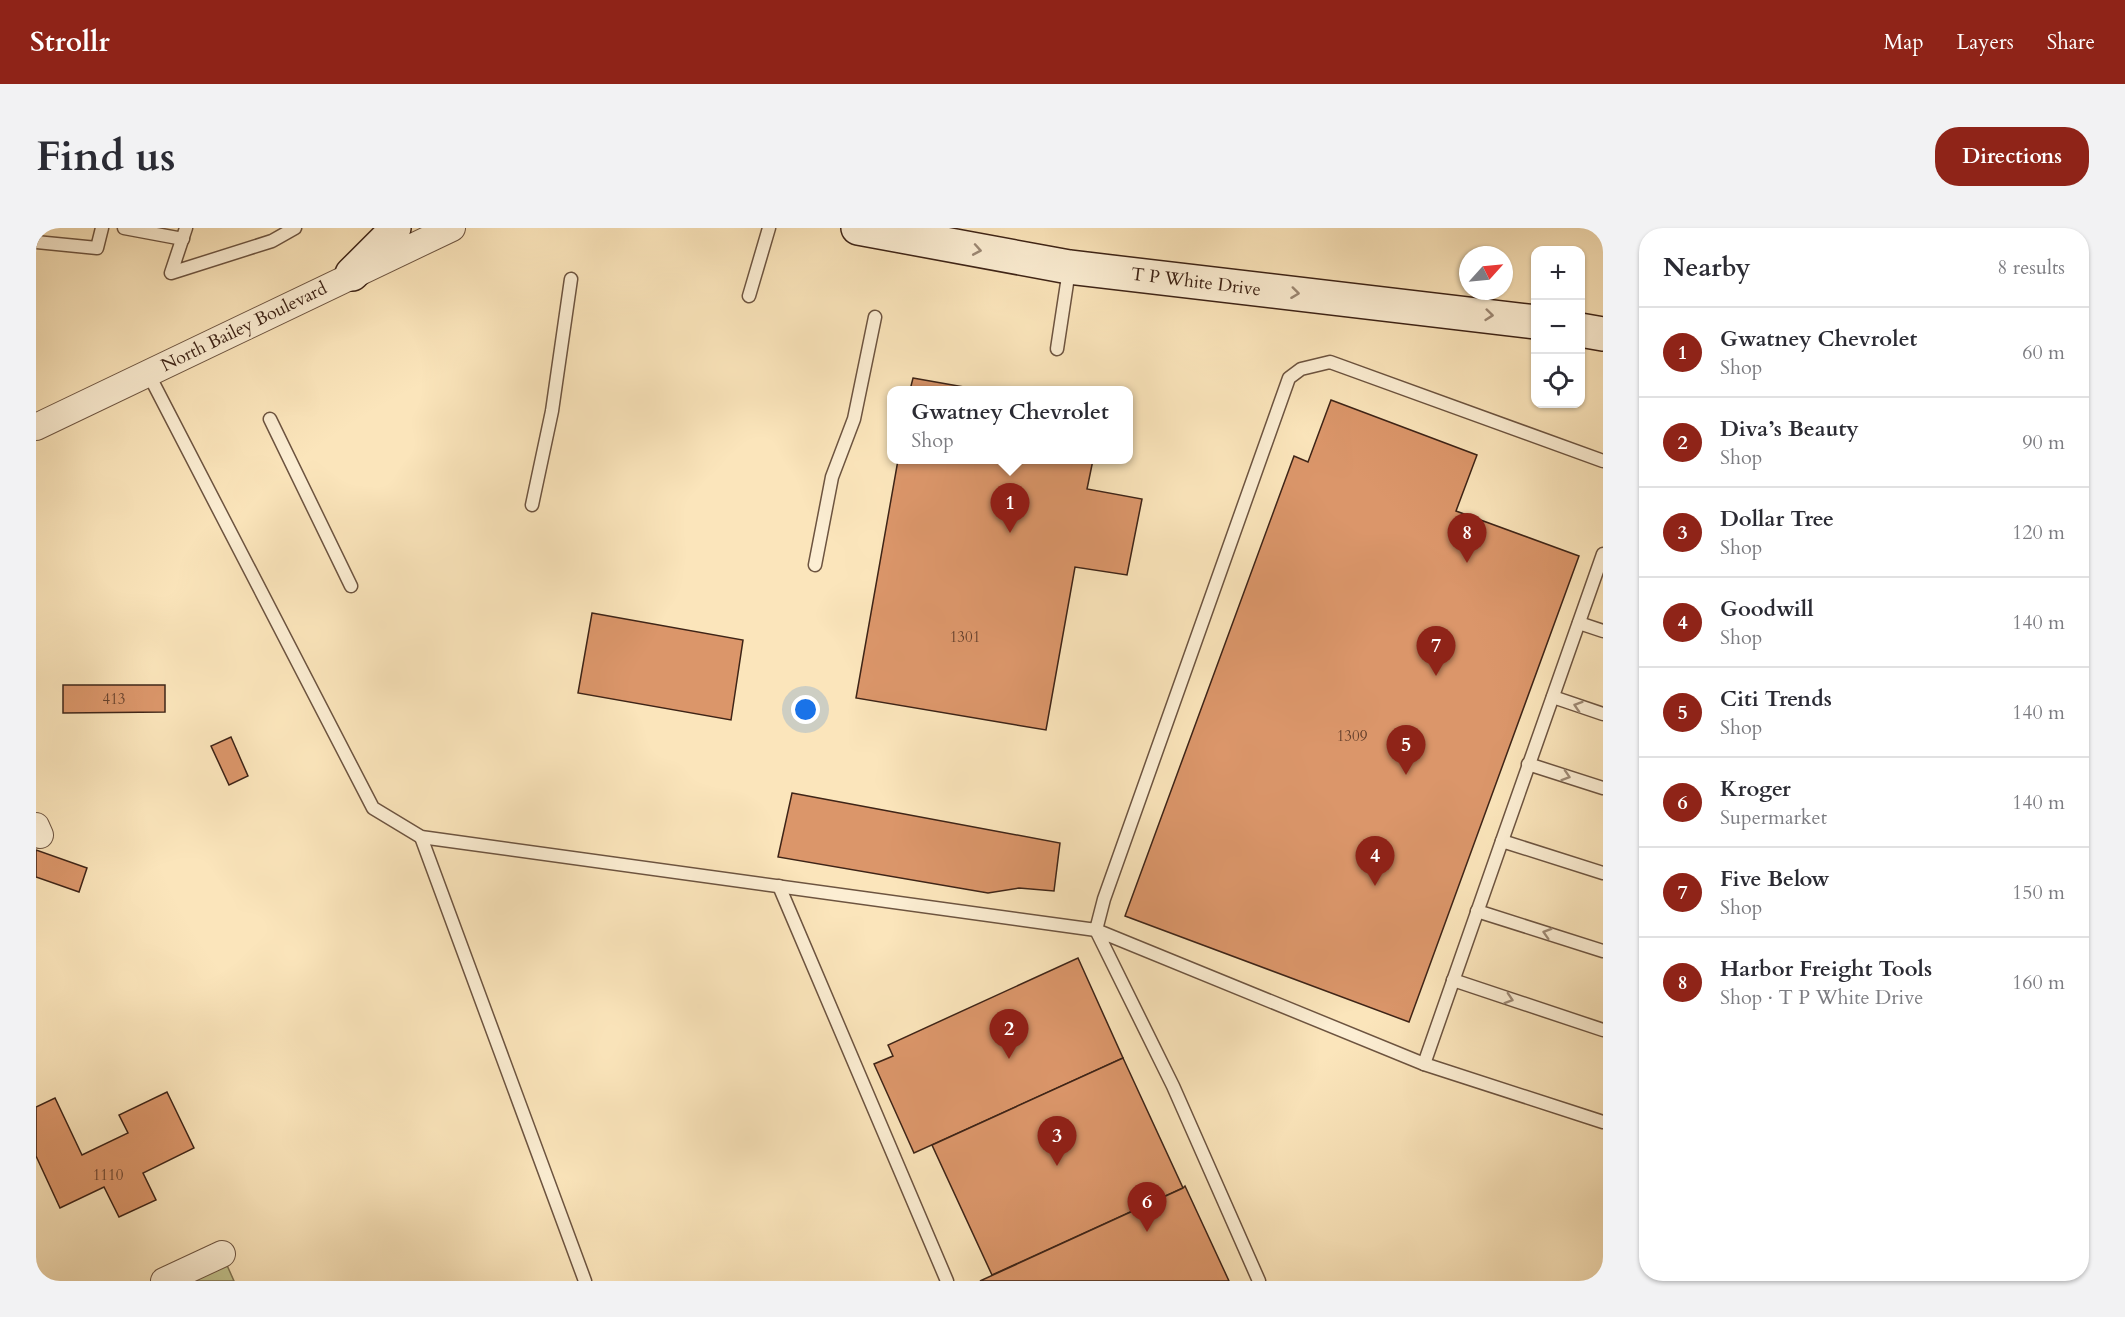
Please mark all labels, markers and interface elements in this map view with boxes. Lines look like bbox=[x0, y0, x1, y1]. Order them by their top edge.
text: Strollr bbox=[30, 23, 110, 61]
text: Map bbox=[1884, 28, 1924, 57]
text: Layers bbox=[1957, 28, 2014, 57]
text: Share bbox=[2047, 28, 2095, 57]
button: Directions bbox=[1935, 127, 2089, 186]
text: Find us bbox=[36, 128, 176, 185]
one-way arrow bbox=[973, 244, 982, 256]
north arrow bbox=[1459, 246, 1513, 300]
map controls bbox=[1531, 246, 1585, 408]
button: + bbox=[1531, 246, 1585, 300]
text: Nearby bbox=[1663, 250, 1751, 285]
text: 8 results bbox=[1997, 254, 2065, 281]
street label: T P White Drive bbox=[1130, 262, 1262, 302]
street label: North Bailey Boulevard bbox=[157, 276, 332, 378]
one-way arrow bbox=[1291, 287, 1300, 299]
button: − bbox=[1531, 300, 1585, 354]
one-way arrow bbox=[1484, 308, 1494, 321]
text: Gwatney Chevrolet bbox=[1720, 324, 1917, 354]
text: 1 bbox=[1677, 339, 1688, 366]
text: 60 m bbox=[2022, 339, 2065, 366]
button: locate bbox=[1531, 354, 1585, 408]
text: Shop bbox=[1720, 354, 1762, 381]
popup bbox=[887, 386, 1133, 464]
text: Gwatney Chevrolet bbox=[911, 397, 1109, 427]
text: Diva’s Beauty bbox=[1720, 414, 1859, 444]
text: Shop bbox=[911, 427, 954, 454]
text: 2 bbox=[1677, 429, 1688, 456]
text: 90 m bbox=[2022, 429, 2065, 456]
text: Shop bbox=[1720, 444, 1762, 471]
pin: 1 bbox=[990, 484, 1030, 533]
text: Dollar Tree bbox=[1720, 504, 1834, 534]
pin: 8 bbox=[1448, 514, 1486, 563]
text: 3 bbox=[1677, 519, 1688, 546]
text: 120 m bbox=[2012, 519, 2065, 546]
text: Shop bbox=[1720, 534, 1762, 561]
text: Goodwill bbox=[1720, 594, 1814, 624]
text: 4 bbox=[1677, 609, 1688, 636]
text: 140 m bbox=[2012, 609, 2065, 636]
text: Shop bbox=[1720, 624, 1762, 651]
pin: 7 bbox=[1416, 626, 1456, 676]
house number: 1301 bbox=[950, 627, 980, 647]
text: Citi Trends bbox=[1720, 684, 1832, 714]
house number: 413 bbox=[102, 689, 126, 709]
your location bbox=[791, 695, 820, 724]
text: 5 bbox=[1677, 699, 1688, 726]
text: 140 m bbox=[2012, 699, 2065, 726]
one-way arrow bbox=[1573, 700, 1584, 713]
text: Shop bbox=[1720, 714, 1762, 741]
house number: 1309 bbox=[1337, 726, 1368, 746]
pin: 5 bbox=[1386, 726, 1426, 775]
one-way arrow bbox=[1560, 769, 1571, 781]
text: Kroger bbox=[1720, 774, 1791, 804]
text: 6 bbox=[1677, 789, 1688, 816]
text: 140 m bbox=[2012, 789, 2065, 816]
text: Supermarket bbox=[1720, 804, 1827, 831]
pin: 4 bbox=[1356, 836, 1394, 886]
text: Five Below bbox=[1720, 864, 1830, 894]
text: 7 bbox=[1677, 879, 1688, 906]
text: 150 m bbox=[2012, 879, 2065, 906]
text: Shop bbox=[1720, 894, 1762, 921]
one-way arrow bbox=[1542, 928, 1553, 940]
text: Harbor Freight Tools bbox=[1720, 954, 1932, 984]
text: 8 bbox=[1677, 969, 1688, 996]
text: 160 m bbox=[2012, 969, 2065, 996]
text: Shop · T P White Drive bbox=[1720, 984, 1923, 1011]
one-way arrow bbox=[1503, 992, 1514, 1004]
pin: 2 bbox=[990, 1010, 1028, 1059]
pin: 3 bbox=[1038, 1116, 1076, 1166]
house number: 1110 bbox=[93, 1165, 124, 1185]
pin: 6 bbox=[1128, 1182, 1166, 1232]

